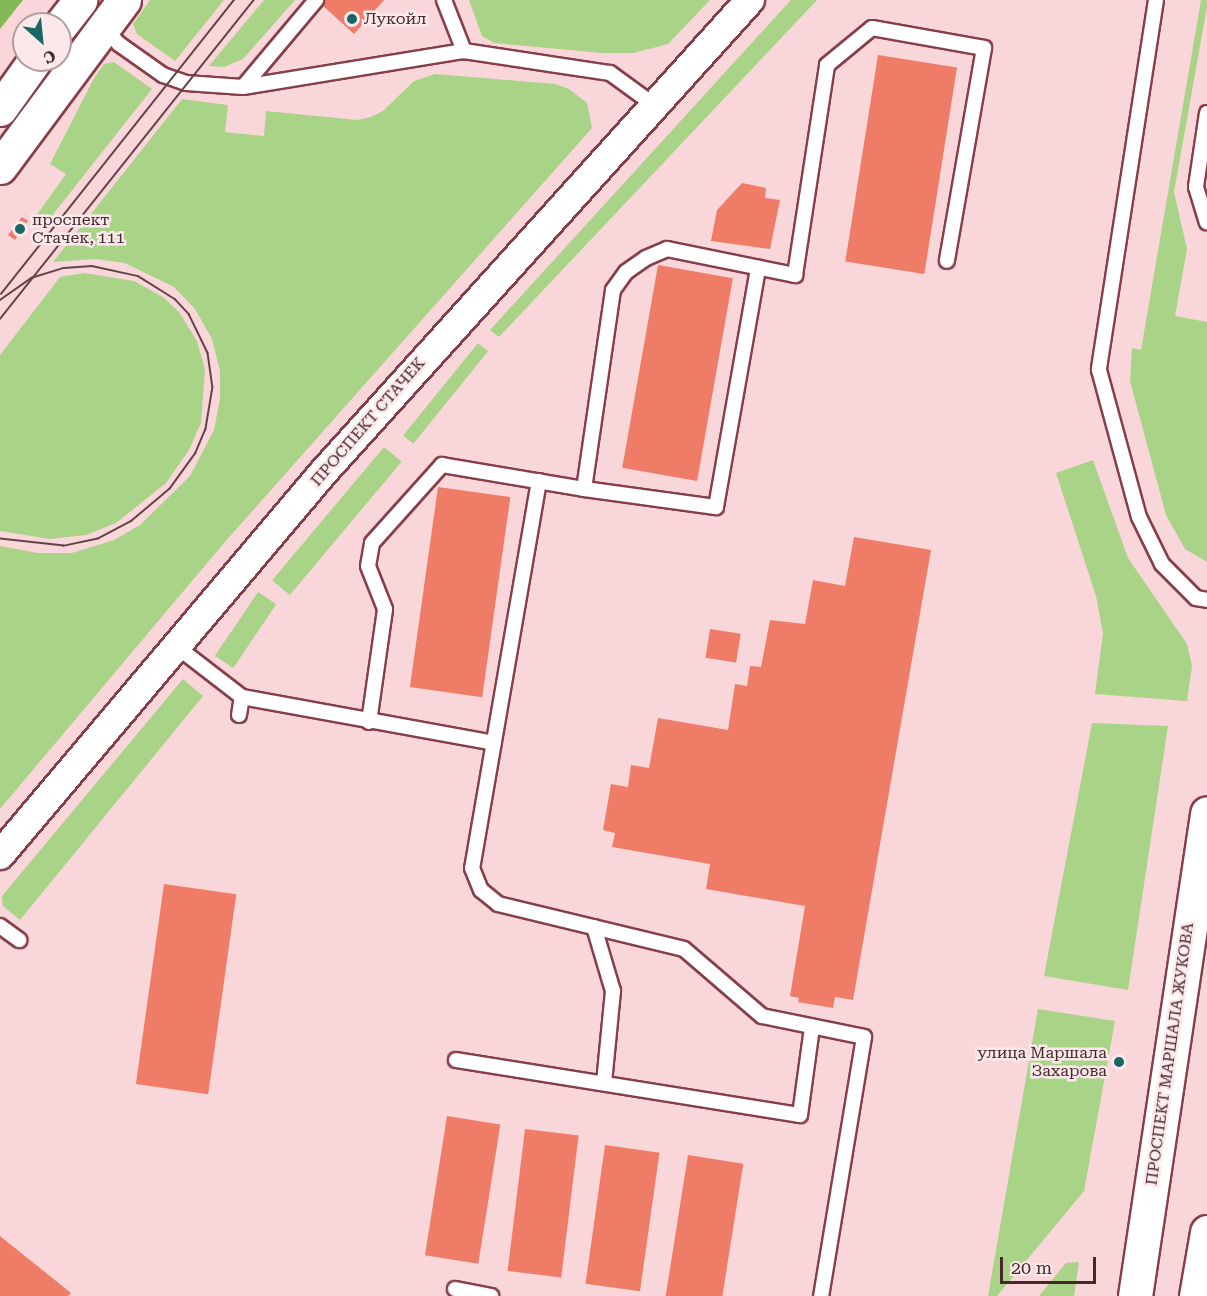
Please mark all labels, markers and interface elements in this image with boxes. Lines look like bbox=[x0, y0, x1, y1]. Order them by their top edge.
place label: Лукойл bbox=[364, 9, 427, 29]
north arrow bbox=[12, 12, 72, 72]
marker: Лукойл bbox=[345, 12, 359, 26]
text: С bbox=[40, 46, 59, 68]
place label: проспект Стачек, 111 bbox=[32, 210, 125, 248]
marker: проспект Стачек, 111 bbox=[13, 222, 27, 236]
street label: ПРОСПЕКТ СТАЧЕК bbox=[307, 354, 429, 490]
street label: ПРОСПЕКТ МАРШАЛА ЖУКОВА bbox=[1142, 921, 1198, 1187]
place label: улица Маршала Захарова bbox=[977, 1043, 1107, 1081]
marker: улица Маршала Захарова bbox=[1112, 1055, 1126, 1069]
scale bar bbox=[1003, 1245, 1099, 1283]
text: 20 m bbox=[1011, 1257, 1052, 1278]

